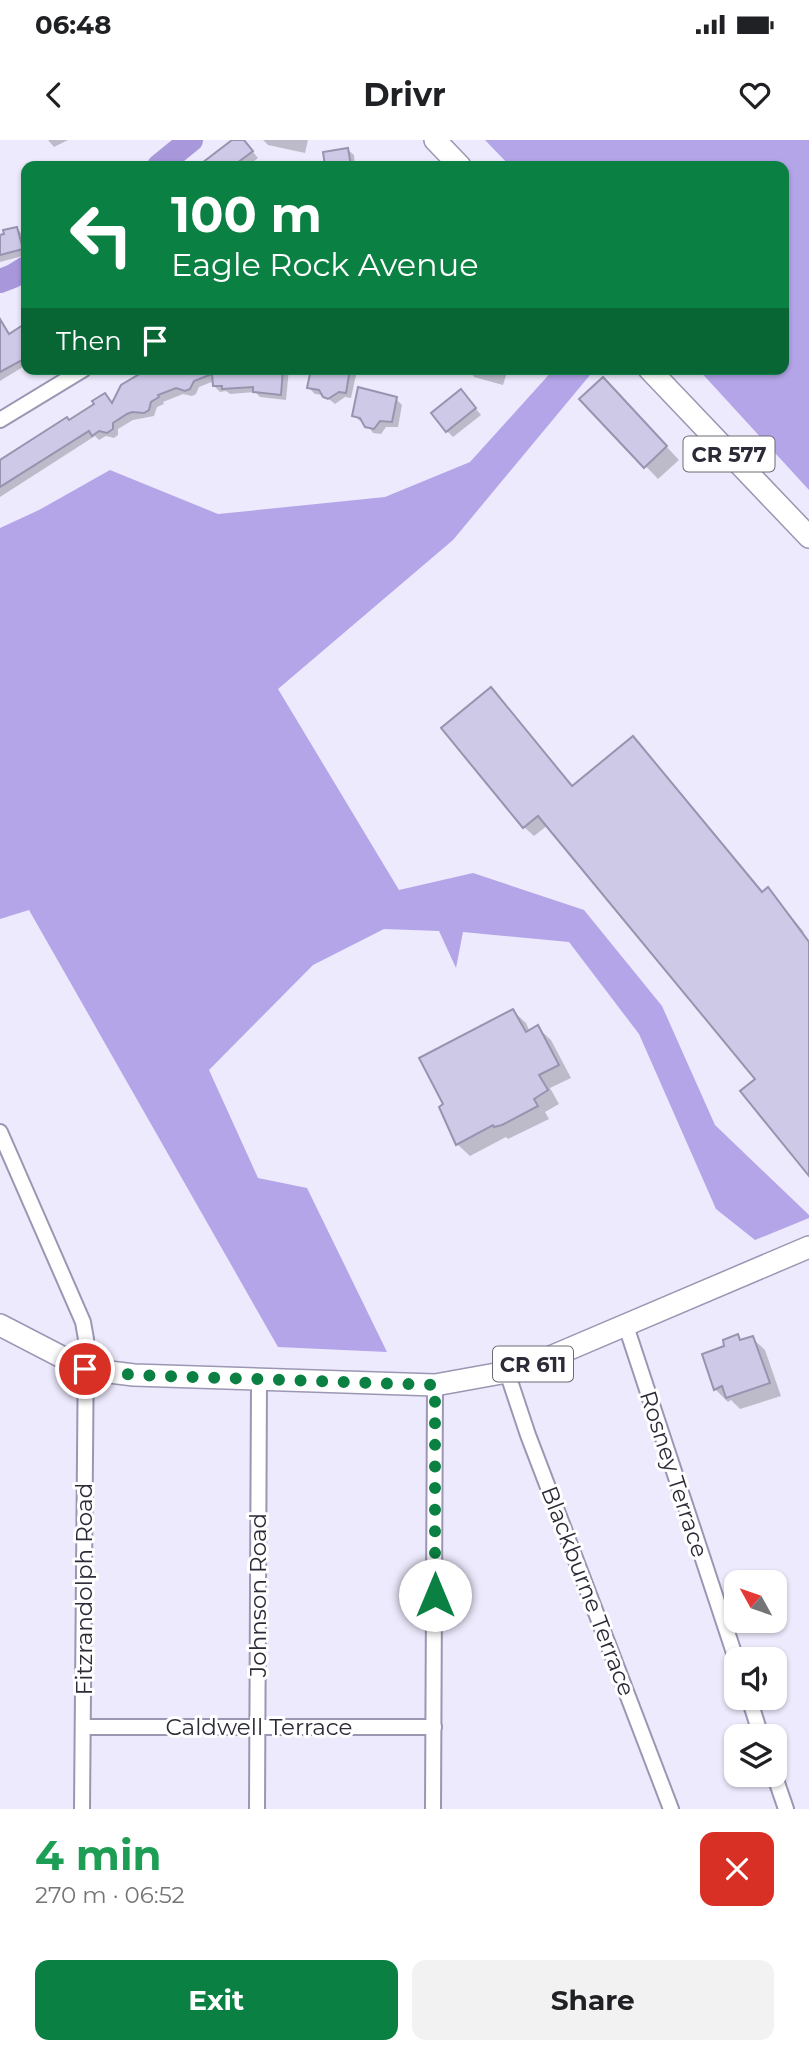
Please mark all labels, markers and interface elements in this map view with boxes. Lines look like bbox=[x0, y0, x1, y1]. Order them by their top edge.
text: 06:48 bbox=[35, 9, 111, 41]
text: Drivr bbox=[363, 75, 446, 114]
icon: back bbox=[35, 76, 73, 114]
icon: heart bbox=[736, 76, 774, 114]
text: 100 m bbox=[171, 185, 322, 244]
icon: left bbox=[56, 189, 147, 280]
text: Eagle Rock Avenue bbox=[171, 245, 479, 284]
icon: arrive bbox=[136, 322, 174, 360]
text: Then bbox=[56, 325, 122, 357]
road number: CR 577 bbox=[684, 436, 774, 472]
pin bbox=[55, 1339, 115, 1399]
road number: CR 611 bbox=[493, 1346, 573, 1382]
icon: arrive bbox=[66, 1350, 104, 1388]
street label: Rosney Terrace bbox=[634, 1387, 714, 1561]
street label: Blackburne Terrace bbox=[535, 1482, 641, 1700]
street label: Fitzrandolph Road bbox=[70, 1483, 98, 1695]
street label: Johnson Road bbox=[244, 1513, 272, 1678]
position arrow bbox=[398, 1558, 472, 1632]
north arrow bbox=[724, 1570, 788, 1633]
map controls bbox=[724, 1570, 787, 1787]
button: sound bbox=[724, 1647, 787, 1710]
street label: Caldwell Terrace bbox=[165, 1713, 353, 1741]
button: layers bbox=[724, 1724, 787, 1787]
text: 4 min bbox=[35, 1829, 162, 1881]
button: close bbox=[700, 1832, 774, 1906]
text: 270 m · 06:52 bbox=[35, 1881, 185, 1909]
button: Exit bbox=[35, 1960, 398, 2040]
button: Share bbox=[412, 1960, 774, 2040]

